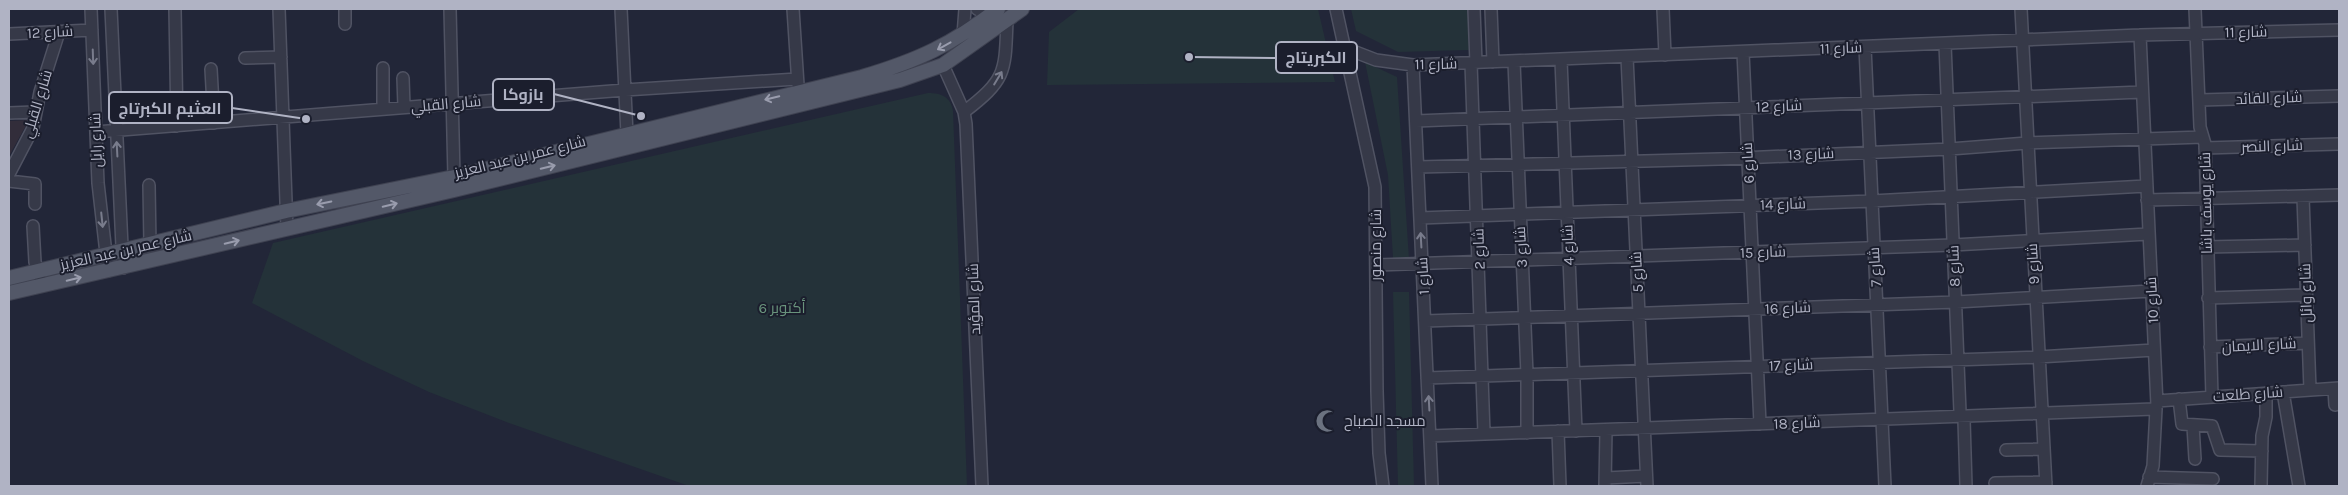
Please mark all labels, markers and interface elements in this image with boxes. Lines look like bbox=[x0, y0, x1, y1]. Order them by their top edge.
street label: شارع 12 bbox=[26, 22, 74, 44]
street label: شارع 11 bbox=[2225, 23, 2267, 43]
street label: شارع 11 bbox=[1819, 38, 1863, 60]
one-way arrow bbox=[936, 41, 951, 51]
callout: الكبريتاج bbox=[1276, 42, 1357, 73]
text: الكبريتاج bbox=[1285, 48, 1347, 68]
one-way arrow bbox=[88, 49, 98, 65]
street label: شارع 11 bbox=[1415, 55, 1457, 75]
street label: شارع القبلي bbox=[18, 68, 59, 141]
one-way arrow bbox=[994, 72, 1004, 86]
callout: بازوكا bbox=[493, 79, 554, 110]
text: بازوكا bbox=[503, 85, 543, 104]
street label: شارع القائد bbox=[2235, 88, 2303, 110]
callout: العثيم الكبرتاج bbox=[109, 92, 232, 123]
street label: شارع القبلي bbox=[410, 92, 482, 119]
one-way arrow bbox=[764, 94, 780, 103]
street label: شارع 12 bbox=[1756, 96, 1803, 118]
text: العثيم الكبرتاج bbox=[119, 99, 221, 120]
street label: شارع رايل bbox=[86, 112, 108, 168]
street label: شارع عمر بن عبد العزيز bbox=[452, 132, 588, 184]
street label: شارع النصر bbox=[2240, 136, 2303, 158]
one-way arrow bbox=[112, 142, 122, 158]
street label: شارع 6 bbox=[1738, 142, 1760, 184]
street label: شارع 13 bbox=[1787, 144, 1835, 166]
street label: شارع يوسف باشا bbox=[2196, 152, 2218, 254]
one-way arrow bbox=[539, 162, 555, 171]
street label: شارع 14 bbox=[1760, 194, 1806, 216]
one-way arrow bbox=[317, 199, 333, 209]
one-way arrow bbox=[381, 200, 397, 209]
street label: شارع منصور bbox=[1367, 209, 1387, 282]
one-way arrow bbox=[97, 211, 106, 227]
street label: شارع 4 bbox=[1558, 224, 1580, 266]
street label: شارع عمر بن عبد العزيز bbox=[57, 226, 194, 276]
street label: شارع 3 bbox=[1511, 226, 1533, 268]
street label: شارع 2 bbox=[1469, 228, 1491, 270]
one-way arrow bbox=[1417, 232, 1426, 248]
one-way arrow bbox=[223, 237, 239, 246]
street label: شارع 15 bbox=[1740, 242, 1786, 264]
street label: شارع 9 bbox=[2023, 243, 2045, 285]
street label: شارع 8 bbox=[1944, 245, 1966, 287]
street label: شارع 7 bbox=[1865, 247, 1887, 287]
street label: شارع 5 bbox=[1627, 251, 1649, 293]
street label: شارع 1 bbox=[1413, 257, 1435, 295]
street label: شارع المؤيد bbox=[964, 263, 986, 335]
street label: شارع وائل bbox=[2296, 263, 2318, 323]
one-way arrow bbox=[65, 274, 81, 283]
street label: شارع 10 bbox=[2142, 276, 2164, 324]
park label: 6 أكتوبر bbox=[758, 298, 806, 317]
street label: شارع 16 bbox=[1765, 298, 1811, 320]
street label: شارع الايمان bbox=[2221, 334, 2297, 358]
street label: شارع 17 bbox=[1768, 355, 1814, 377]
street label: شارع طلعت bbox=[2212, 383, 2284, 407]
one-way arrow bbox=[1424, 395, 1433, 411]
mosque icon: مسجد الصباح bbox=[1314, 408, 1340, 434]
place label: مسجد الصباح bbox=[1344, 412, 1426, 432]
street label: شارع 18 bbox=[1773, 413, 1821, 435]

